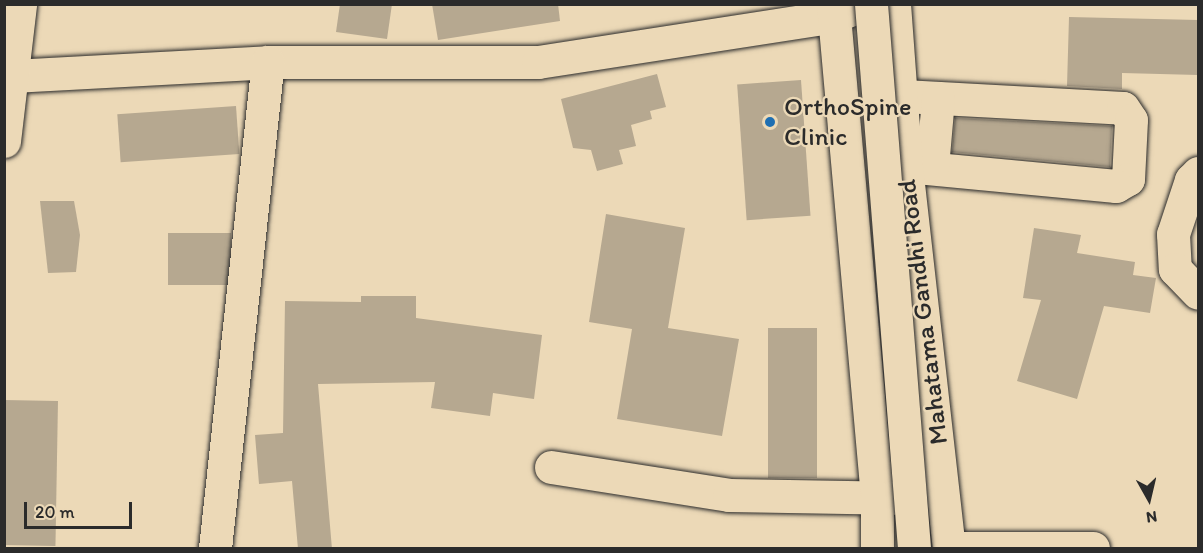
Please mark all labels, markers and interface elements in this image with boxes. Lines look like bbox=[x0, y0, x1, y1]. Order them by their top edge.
place label: OrthoSpine Clinic bbox=[784, 91, 911, 152]
marker: OrthoSpine Clinic bbox=[761, 113, 779, 131]
street label: Mahatama Gandhi Road bbox=[891, 177, 955, 447]
north arrow bbox=[1119, 469, 1179, 529]
scale bar bbox=[27, 490, 135, 528]
text: 20 m bbox=[35, 501, 75, 523]
text: N bbox=[1145, 507, 1158, 527]

